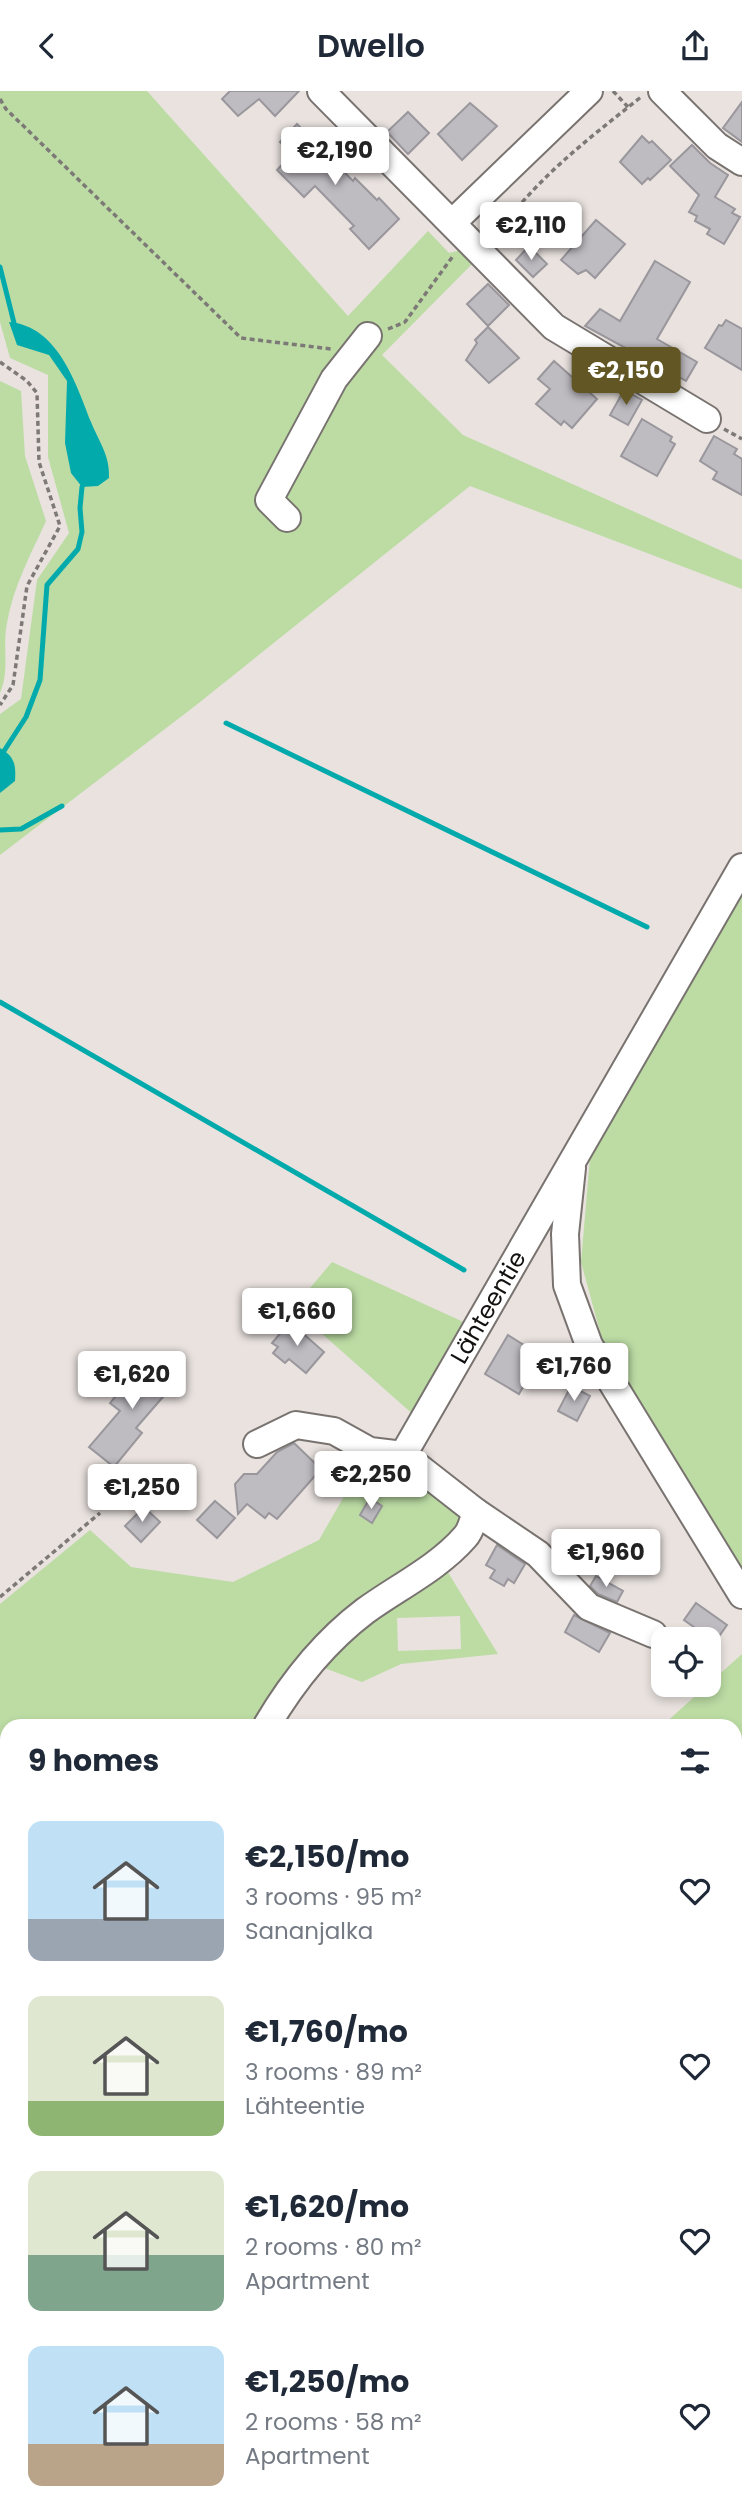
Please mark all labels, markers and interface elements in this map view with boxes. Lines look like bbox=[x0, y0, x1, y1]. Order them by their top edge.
text: Dwello bbox=[317, 23, 425, 68]
icon: back bbox=[28, 27, 66, 65]
icon: share bbox=[676, 27, 714, 65]
pin: €2,190 bbox=[278, 127, 392, 187]
text: €2,190 bbox=[297, 134, 373, 166]
pin: €2,110 bbox=[474, 202, 588, 262]
text: €2,110 bbox=[496, 209, 566, 241]
pin: €2,150 bbox=[569, 347, 683, 407]
text: €2,150 bbox=[588, 354, 664, 386]
street label: Lähteentie bbox=[442, 1244, 534, 1370]
pin: €1,660 bbox=[240, 1289, 354, 1348]
text: €1,660 bbox=[258, 1295, 336, 1327]
pin: €1,760 bbox=[517, 1343, 631, 1403]
text: €1,760 bbox=[536, 1350, 612, 1382]
pin: €1,620 bbox=[75, 1351, 189, 1411]
text: €1,620 bbox=[94, 1358, 170, 1390]
pin: €2,250 bbox=[314, 1451, 428, 1511]
text: €2,250 bbox=[330, 1458, 412, 1490]
pin: €1,250 bbox=[85, 1465, 199, 1524]
text: €1,250 bbox=[104, 1471, 180, 1503]
pin: €1,960 bbox=[549, 1529, 663, 1589]
text: €1,960 bbox=[567, 1536, 645, 1568]
map controls bbox=[651, 1627, 721, 1697]
button: locate bbox=[651, 1627, 721, 1697]
text: 9 homes bbox=[28, 1739, 159, 1782]
icon: filters bbox=[676, 1742, 714, 1780]
text: €2,150/mo bbox=[245, 1835, 409, 1878]
icon: home bbox=[84, 1849, 168, 1933]
icon: heart bbox=[676, 1872, 714, 1910]
text: 3 rooms · 95 m² bbox=[245, 1881, 422, 1913]
text: Sananjalka bbox=[245, 1915, 373, 1947]
text: €1,760/mo bbox=[245, 2010, 408, 2053]
icon: home bbox=[84, 2024, 168, 2108]
icon: heart bbox=[676, 2047, 714, 2085]
text: 3 rooms · 89 m² bbox=[245, 2056, 422, 2088]
text: Lähteentie bbox=[245, 2090, 365, 2122]
text: €1,620/mo bbox=[245, 2185, 409, 2228]
icon: home bbox=[84, 2199, 168, 2283]
icon: heart bbox=[676, 2222, 714, 2260]
text: 2 rooms · 80 m² bbox=[245, 2231, 422, 2263]
text: Apartment bbox=[245, 2265, 370, 2297]
text: €1,250/mo bbox=[245, 2360, 409, 2403]
icon: home bbox=[84, 2374, 168, 2458]
icon: heart bbox=[676, 2397, 714, 2435]
text: 2 rooms · 58 m² bbox=[245, 2406, 422, 2438]
text: Apartment bbox=[245, 2440, 370, 2472]

